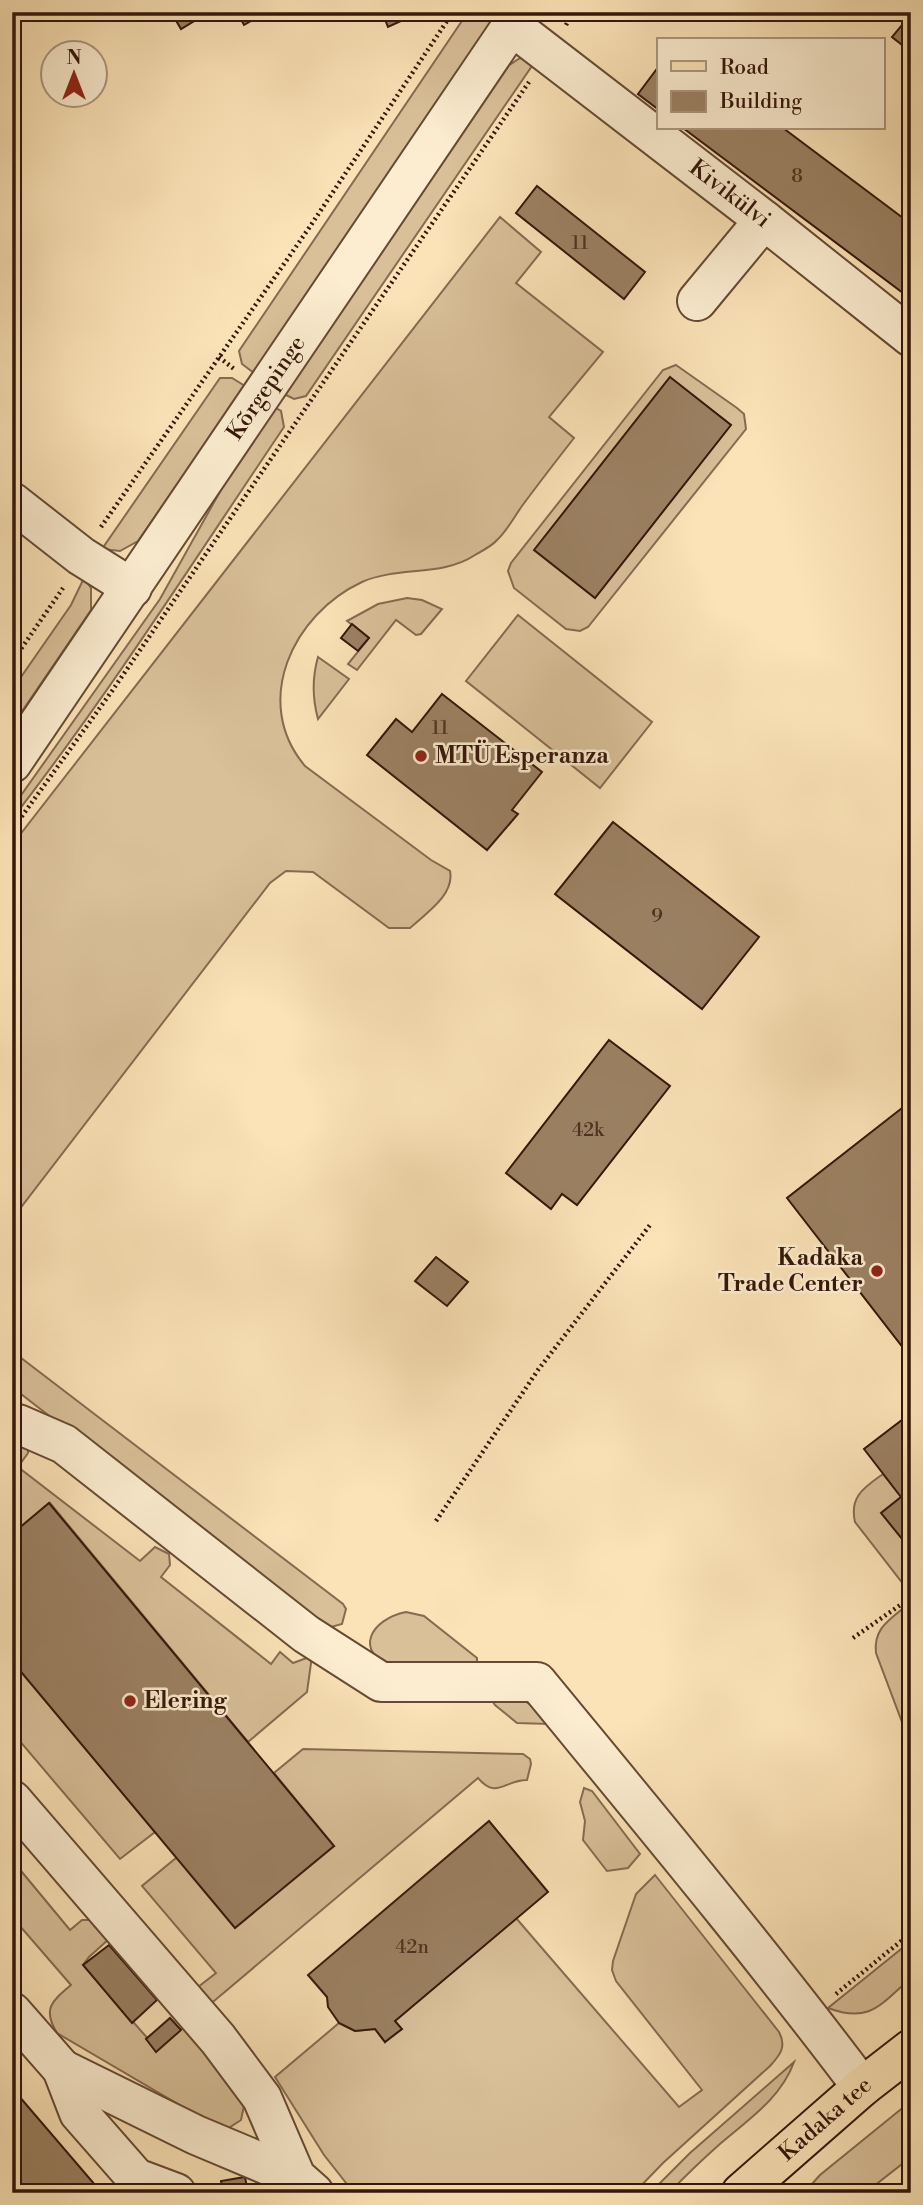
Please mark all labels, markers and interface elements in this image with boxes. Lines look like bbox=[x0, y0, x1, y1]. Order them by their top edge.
north arrow bbox=[38, 38, 108, 108]
legend bbox=[657, 38, 884, 130]
text: N bbox=[66, 46, 82, 70]
text: Road bbox=[720, 55, 769, 81]
text: Building bbox=[719, 89, 802, 115]
street label: Kivikülvi bbox=[684, 154, 776, 234]
house number: 8 bbox=[791, 164, 803, 188]
house number: 11 bbox=[572, 231, 589, 255]
street label: Kõrgepinge bbox=[221, 330, 312, 446]
house number: 11 bbox=[432, 716, 449, 740]
place label: MTÜ Esperanza bbox=[435, 739, 609, 770]
marker: MTÜ Esperanza bbox=[413, 748, 429, 764]
house number: 9 bbox=[651, 904, 663, 928]
house number: 42k bbox=[572, 1118, 605, 1142]
place label: Kadaka Trade Center bbox=[718, 1244, 864, 1298]
marker: Kadaka Trade Center bbox=[869, 1263, 885, 1279]
place label: Elering bbox=[144, 1687, 227, 1715]
marker: Elering bbox=[122, 1693, 138, 1709]
house number: 42n bbox=[395, 1935, 429, 1959]
street label: Kadaka tee bbox=[773, 2071, 877, 2167]

